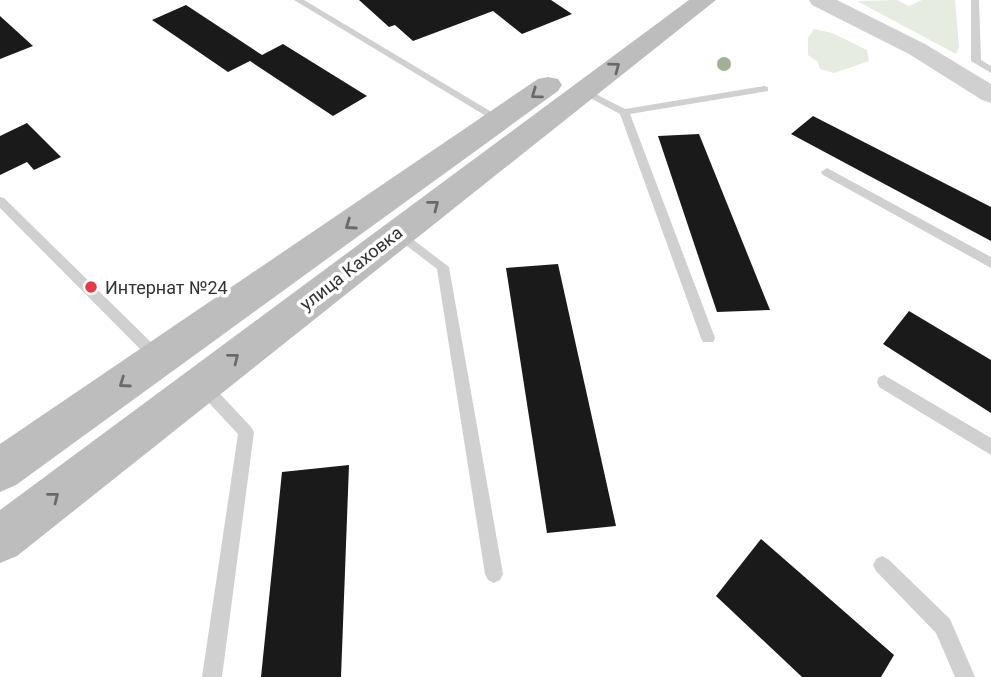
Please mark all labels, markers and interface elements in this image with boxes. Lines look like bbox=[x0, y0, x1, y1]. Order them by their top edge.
one-way arrow bbox=[607, 62, 620, 75]
one-way arrow bbox=[531, 85, 544, 98]
one-way arrow bbox=[426, 200, 439, 213]
one-way arrow bbox=[345, 217, 358, 229]
street label: улица Каховка bbox=[296, 222, 406, 314]
place label: Интернат №24 bbox=[105, 277, 228, 298]
marker: Интернат №24 bbox=[83, 279, 99, 295]
one-way arrow bbox=[227, 354, 239, 367]
one-way arrow bbox=[119, 375, 132, 387]
one-way arrow bbox=[46, 493, 59, 506]

